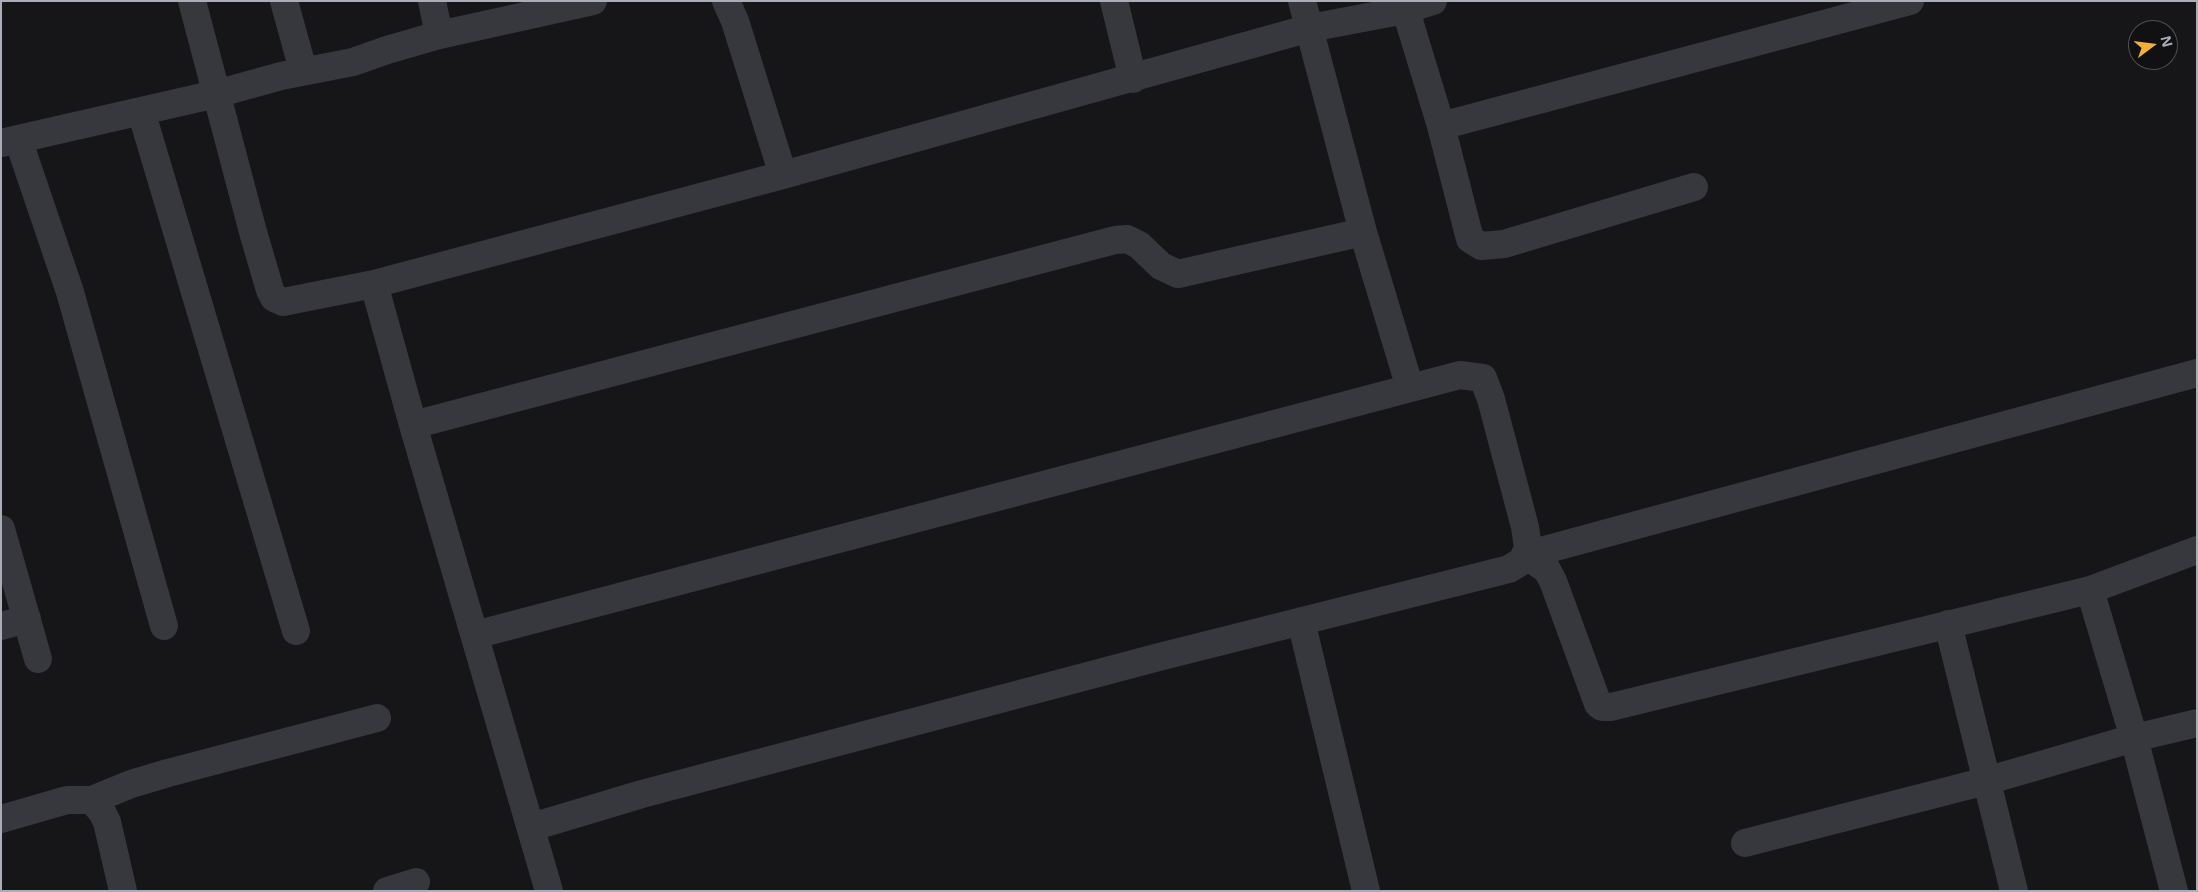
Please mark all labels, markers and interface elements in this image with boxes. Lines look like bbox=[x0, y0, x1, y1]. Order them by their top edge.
north arrow bbox=[2128, 20, 2178, 70]
text: N bbox=[2156, 33, 2178, 49]

